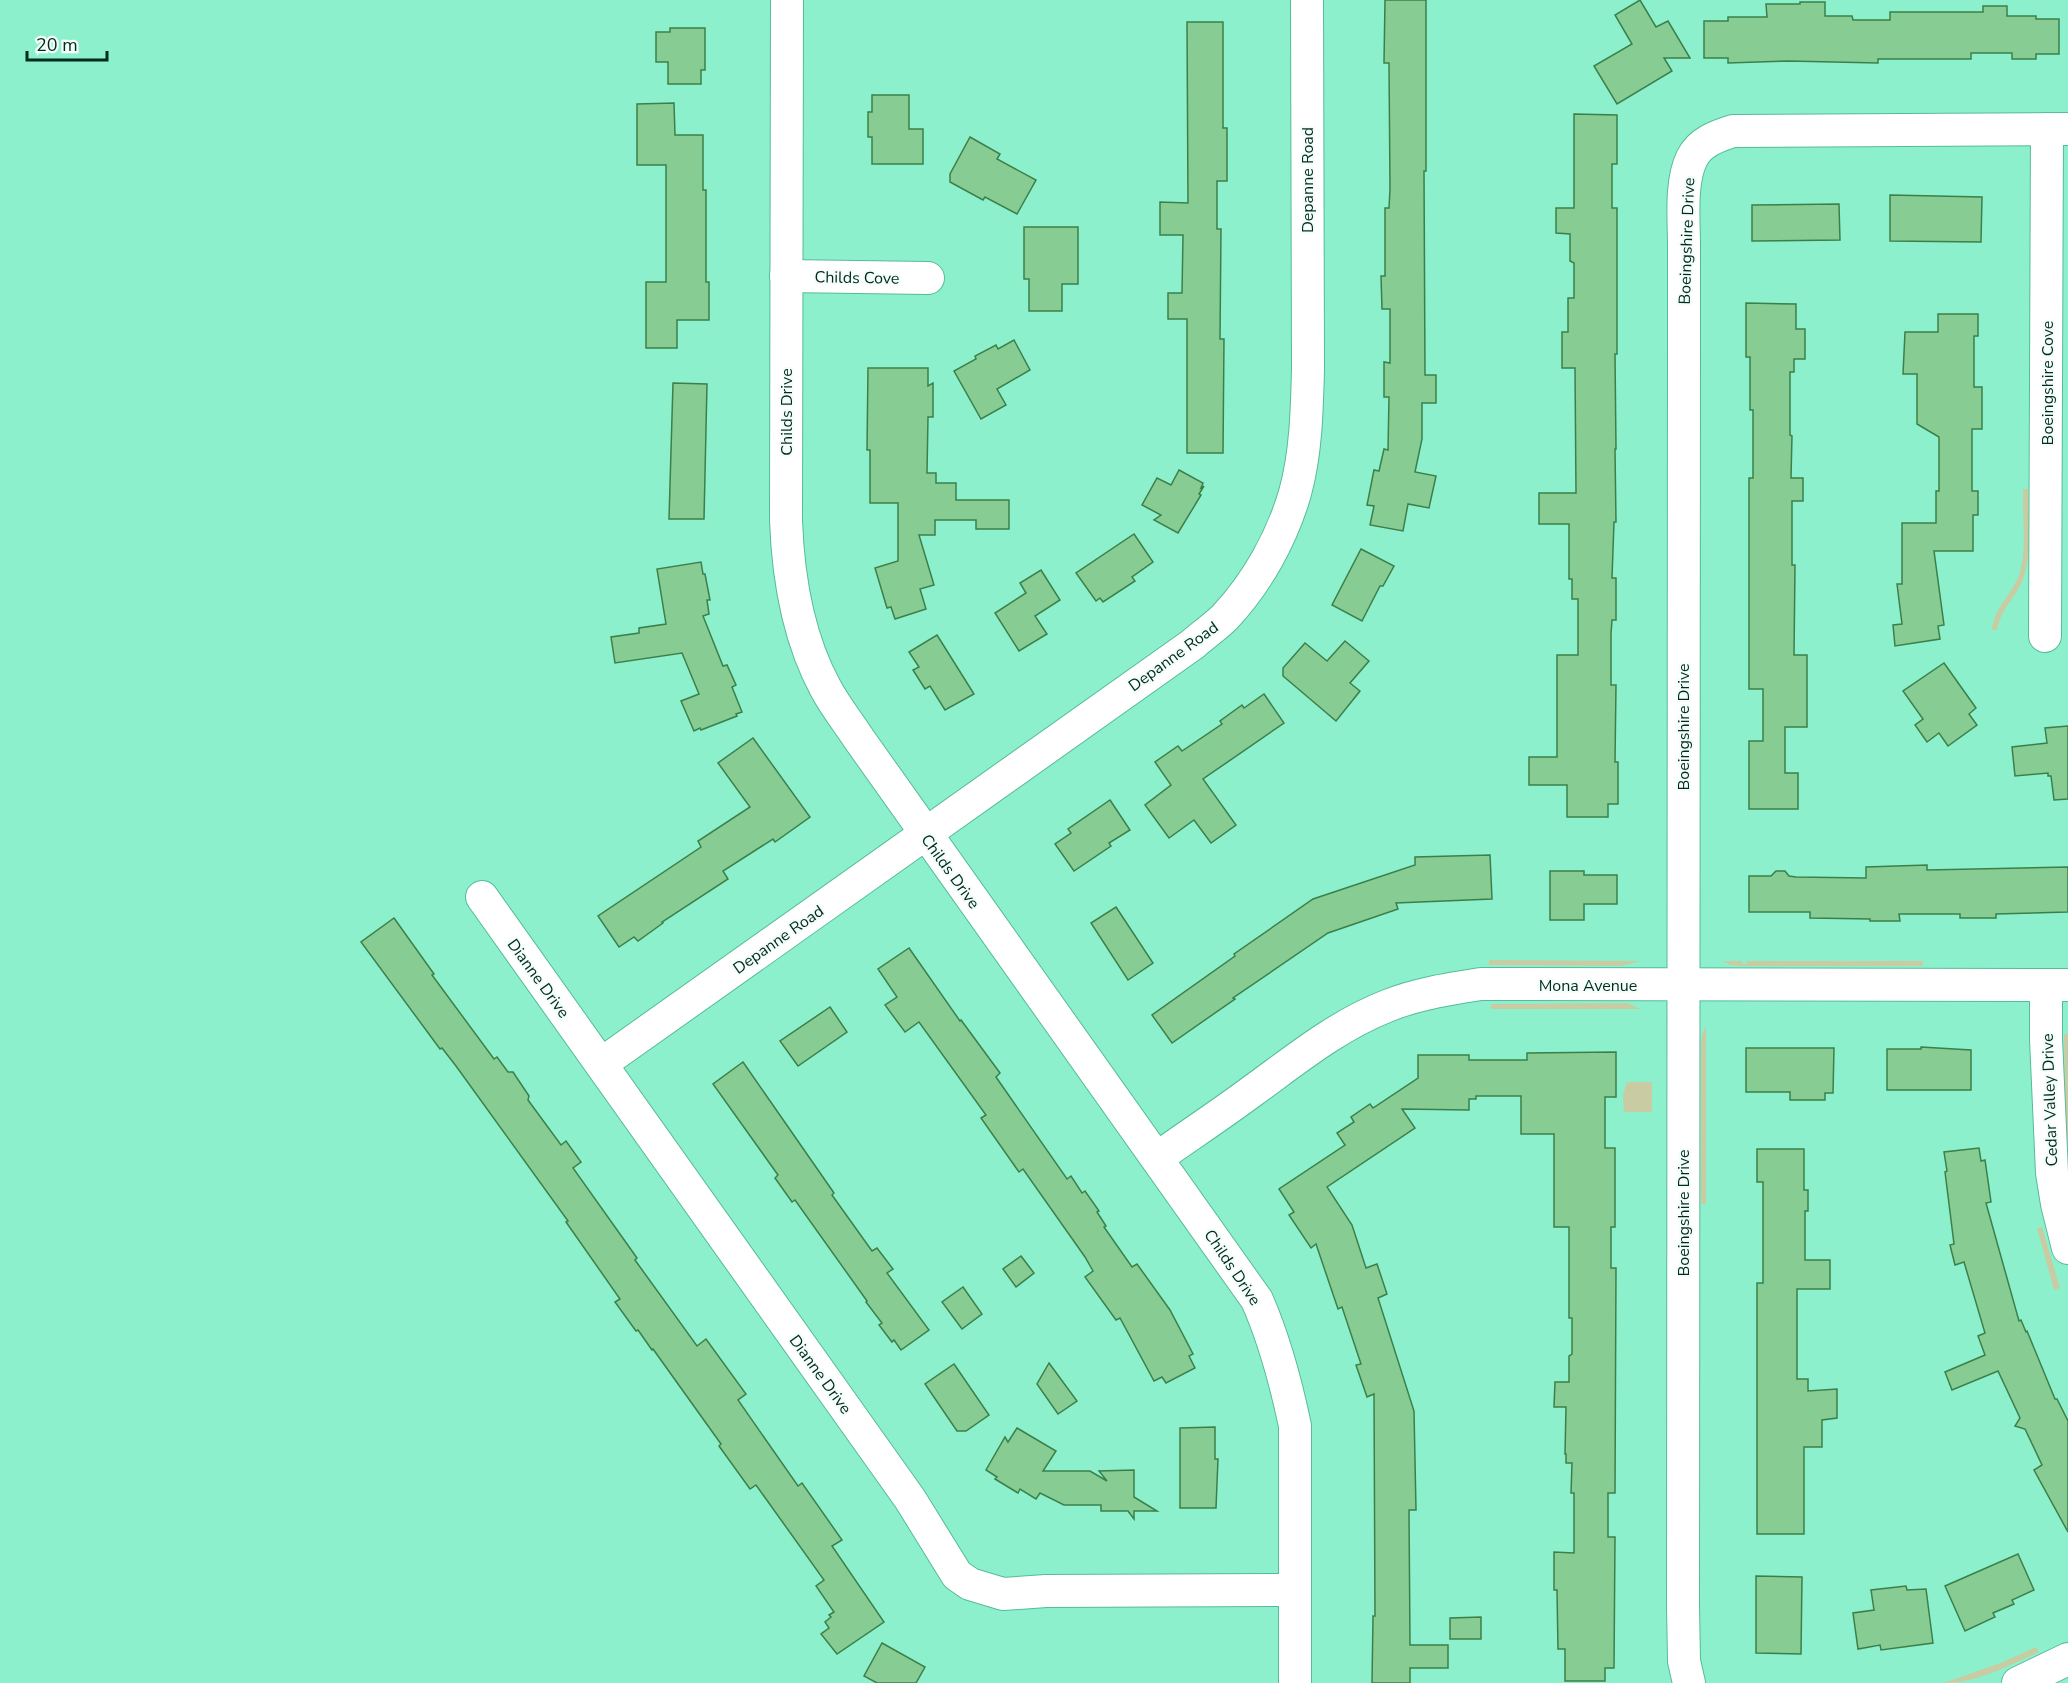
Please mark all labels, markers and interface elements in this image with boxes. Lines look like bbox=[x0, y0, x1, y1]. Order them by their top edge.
scale bar bbox=[27, 24, 106, 62]
text: 20 m bbox=[36, 33, 78, 57]
street label: Depanne Road bbox=[1297, 127, 1319, 233]
street label: Boeingshire Drive bbox=[1674, 177, 1700, 305]
street label: Childs Cove bbox=[814, 266, 900, 290]
street label: Boeingshire Cove bbox=[2037, 321, 2059, 445]
street label: Childs Drive bbox=[776, 368, 798, 456]
street label: Depanne Road bbox=[1124, 617, 1223, 697]
street label: Boeingshire Drive bbox=[1673, 663, 1695, 791]
street label: Childs Drive bbox=[916, 830, 985, 913]
street label: Depanne Road bbox=[729, 900, 828, 979]
street label: Dianne Drive bbox=[502, 935, 574, 1023]
street label: Mona Avenue bbox=[1539, 975, 1637, 997]
street label: Cedar Valley Drive bbox=[2037, 1033, 2063, 1167]
street label: Boeingshire Drive bbox=[1673, 1149, 1695, 1277]
street label: Childs Drive bbox=[1199, 1225, 1266, 1310]
street label: Dianne Drive bbox=[784, 1331, 856, 1419]

